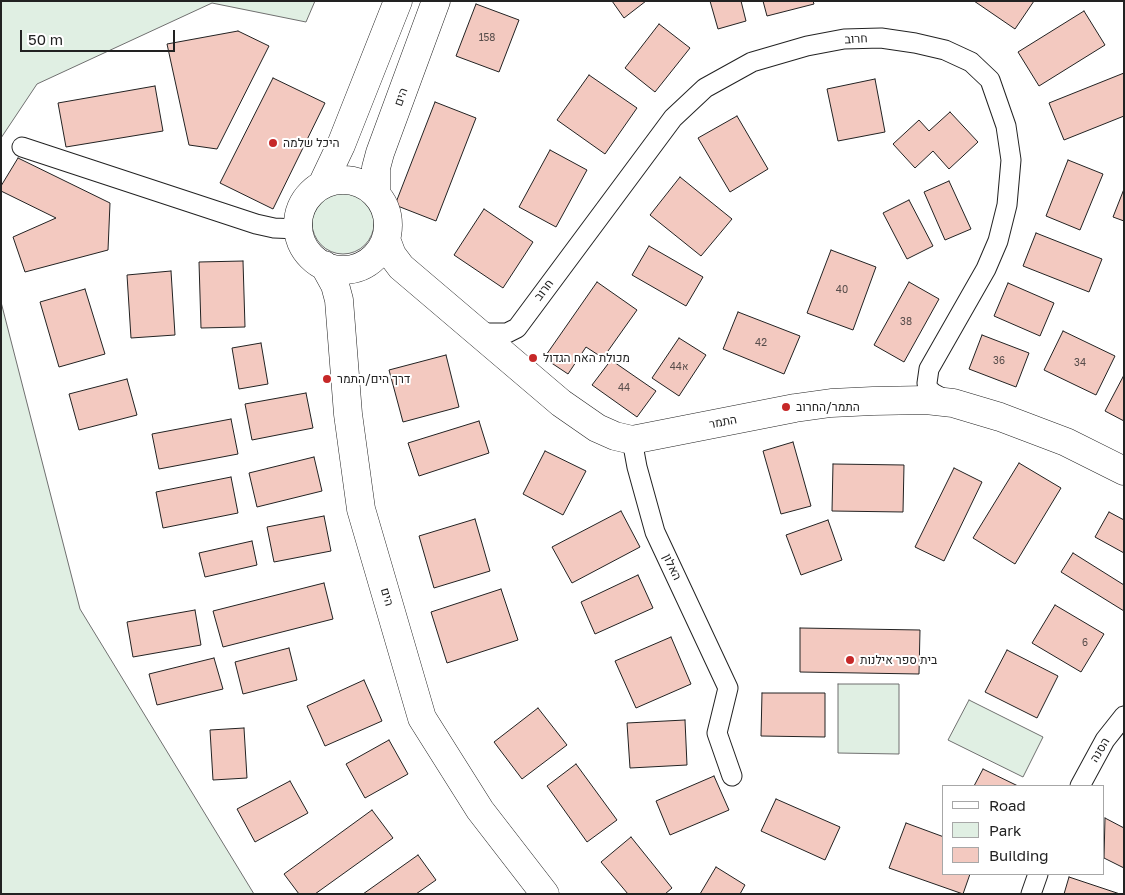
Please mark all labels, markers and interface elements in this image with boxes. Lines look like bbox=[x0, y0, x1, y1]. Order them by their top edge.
scale bar bbox=[22, 20, 178, 52]
text: 50 m bbox=[28, 30, 63, 48]
street label: חרוב bbox=[844, 31, 868, 47]
house number: 158 bbox=[479, 32, 495, 44]
street label: הים bbox=[391, 86, 411, 108]
place label: היכל שלמה bbox=[283, 136, 340, 150]
marker: היכל שלמה bbox=[267, 137, 279, 149]
street label: חרוב bbox=[531, 276, 557, 304]
house number: 40 bbox=[836, 284, 848, 296]
house number: 38 bbox=[900, 316, 912, 328]
house number: 42 bbox=[755, 337, 767, 349]
place label: מכולת האח הגדול bbox=[543, 351, 630, 365]
marker: מכולת האח הגדול bbox=[527, 352, 539, 364]
house number: 36 bbox=[993, 355, 1005, 367]
house number: 34 bbox=[1074, 357, 1086, 369]
house number: 44א bbox=[670, 361, 688, 373]
place label: דרך הים/התמר bbox=[337, 372, 410, 386]
marker: דרך הים/התמר bbox=[321, 373, 333, 385]
house number: 44 bbox=[618, 382, 630, 394]
place label: התמר/החרוב bbox=[796, 400, 860, 414]
marker: התמר/החרוב bbox=[780, 401, 792, 413]
street label: התמר bbox=[708, 412, 738, 432]
street label: האלון bbox=[660, 551, 684, 583]
street label: הים bbox=[378, 586, 396, 608]
house number: 6 bbox=[1082, 637, 1088, 649]
place label: בית ספר אילנות bbox=[860, 653, 937, 667]
marker: בית ספר אילנות bbox=[844, 654, 856, 666]
street label: הסנה bbox=[1087, 735, 1113, 765]
legend bbox=[942, 785, 1105, 875]
text: Road bbox=[989, 796, 1026, 814]
text: Park bbox=[989, 821, 1021, 839]
text: Building bbox=[989, 846, 1049, 864]

